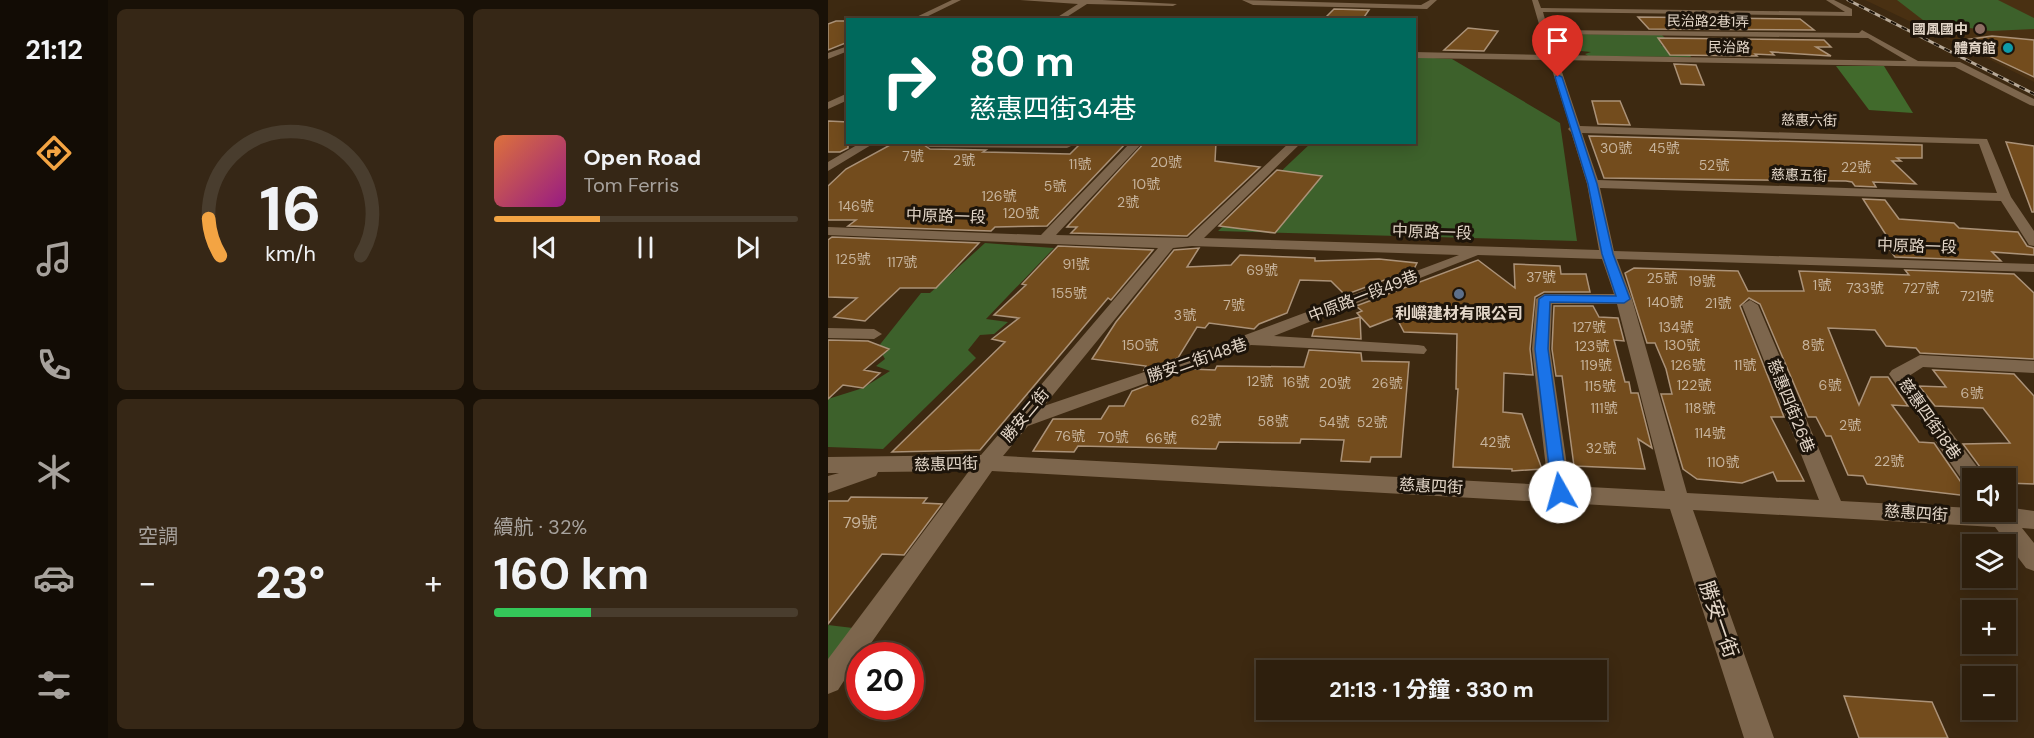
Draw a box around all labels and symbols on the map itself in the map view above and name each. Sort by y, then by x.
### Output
street label: 民治路2巷1弄 [1667,11,1749,31]
pin [1532,15,1583,77]
place label: 國風國中 [1912,20,1968,38]
marker: 國風國中 [1973,22,1987,36]
street label: 民治路 [1708,38,1750,56]
place label: 體育館 [1954,39,1996,57]
marker: 體育館 [2001,41,2015,55]
street label: 慈惠六街 [1781,111,1837,129]
house number: 30號 [1600,139,1632,157]
house number: 45號 [1648,139,1680,157]
house number: 7號 [902,147,924,165]
house number: 2號 [953,151,975,169]
house number: 20號 [1150,153,1182,171]
house number: 11號 [1069,155,1091,173]
house number: 52號 [1699,156,1729,174]
house number: 22號 [1841,158,1871,176]
street label: 慈惠五街 [1771,165,1827,185]
house number: 10號 [1132,175,1160,193]
house number: 5號 [1044,177,1066,195]
house number: 126號 [981,187,1017,205]
house number: 2號 [1117,193,1139,211]
house number: 146號 [838,197,874,215]
street label: 中原路一段 [906,204,986,228]
house number: 120號 [1003,204,1039,222]
street label: 中原路一段 [1392,220,1472,244]
street label: 中原路一段 [1877,234,1957,258]
house number: 125號 [836,250,870,268]
house number: 117號 [887,253,917,271]
house number: 91號 [1063,255,1089,273]
house number: 69號 [1246,261,1278,279]
street label: 中原路一段49巷 [1305,265,1421,327]
house number: 37號 [1526,268,1556,286]
house number: 25號 [1647,269,1677,287]
house number: 19號 [1688,272,1716,290]
house number: 1號 [1813,276,1831,294]
house number: 733號 [1846,279,1884,297]
house number: 727號 [1903,279,1939,297]
house number: 155號 [1051,284,1087,302]
marker: 利嶸建材有限公司 [1452,287,1466,301]
house number: 721號 [1960,287,1994,305]
house number: 140號 [1647,293,1683,311]
house number: 21號 [1705,294,1731,312]
house number: 7號 [1223,296,1245,314]
place label: 利嶸建材有限公司 [1395,303,1523,324]
house number: 3號 [1174,306,1196,324]
house number: 127號 [1572,318,1606,336]
house number: 134號 [1658,318,1694,336]
street label: 勝安二街148巷 [1144,333,1250,387]
house number: 150號 [1122,336,1158,354]
house number: 130號 [1664,336,1700,354]
house number: 8號 [1802,336,1824,354]
house number: 123號 [1575,337,1609,355]
house number: 119號 [1580,356,1612,374]
house number: 126號 [1670,356,1706,374]
house number: 11號 [1734,356,1756,374]
street label: 慈惠四街26巷 [1763,356,1819,456]
house number: 12號 [1247,372,1273,390]
house number: 16號 [1282,373,1310,391]
house number: 20號 [1319,374,1351,392]
house number: 26號 [1372,374,1402,392]
street label: 慈惠四街18巷 [1894,374,1966,464]
house number: 122號 [1677,376,1711,394]
house number: 6號 [1819,376,1841,394]
house number: 115號 [1584,377,1616,395]
street label: 勝安二街 [996,384,1054,446]
house number: 6號 [1961,384,1983,402]
house number: 111號 [1590,399,1618,417]
house number: 118號 [1684,399,1716,417]
house number: 62號 [1191,411,1221,429]
house number: 58號 [1257,412,1289,430]
house number: 54號 [1318,413,1350,431]
house number: 52號 [1357,413,1387,431]
house number: 2號 [1839,416,1861,434]
house number: 114號 [1694,424,1726,442]
house number: 76號 [1055,427,1085,445]
house number: 70號 [1098,428,1128,446]
house number: 66號 [1145,429,1177,447]
house number: 42號 [1480,433,1510,451]
house number: 32號 [1586,439,1616,457]
street label: 慈惠四街 [914,452,978,476]
house number: 22號 [1874,452,1904,470]
house number: 110號 [1707,453,1739,471]
position arrow [1528,460,1592,524]
street label: 慈惠四街 [1398,474,1464,498]
street label: 慈惠四街 [1883,500,1949,526]
house number: 79號 [843,512,877,533]
street label: 勝安一街 [1694,577,1744,661]
speed limit sign: 20 [846,642,924,720]

